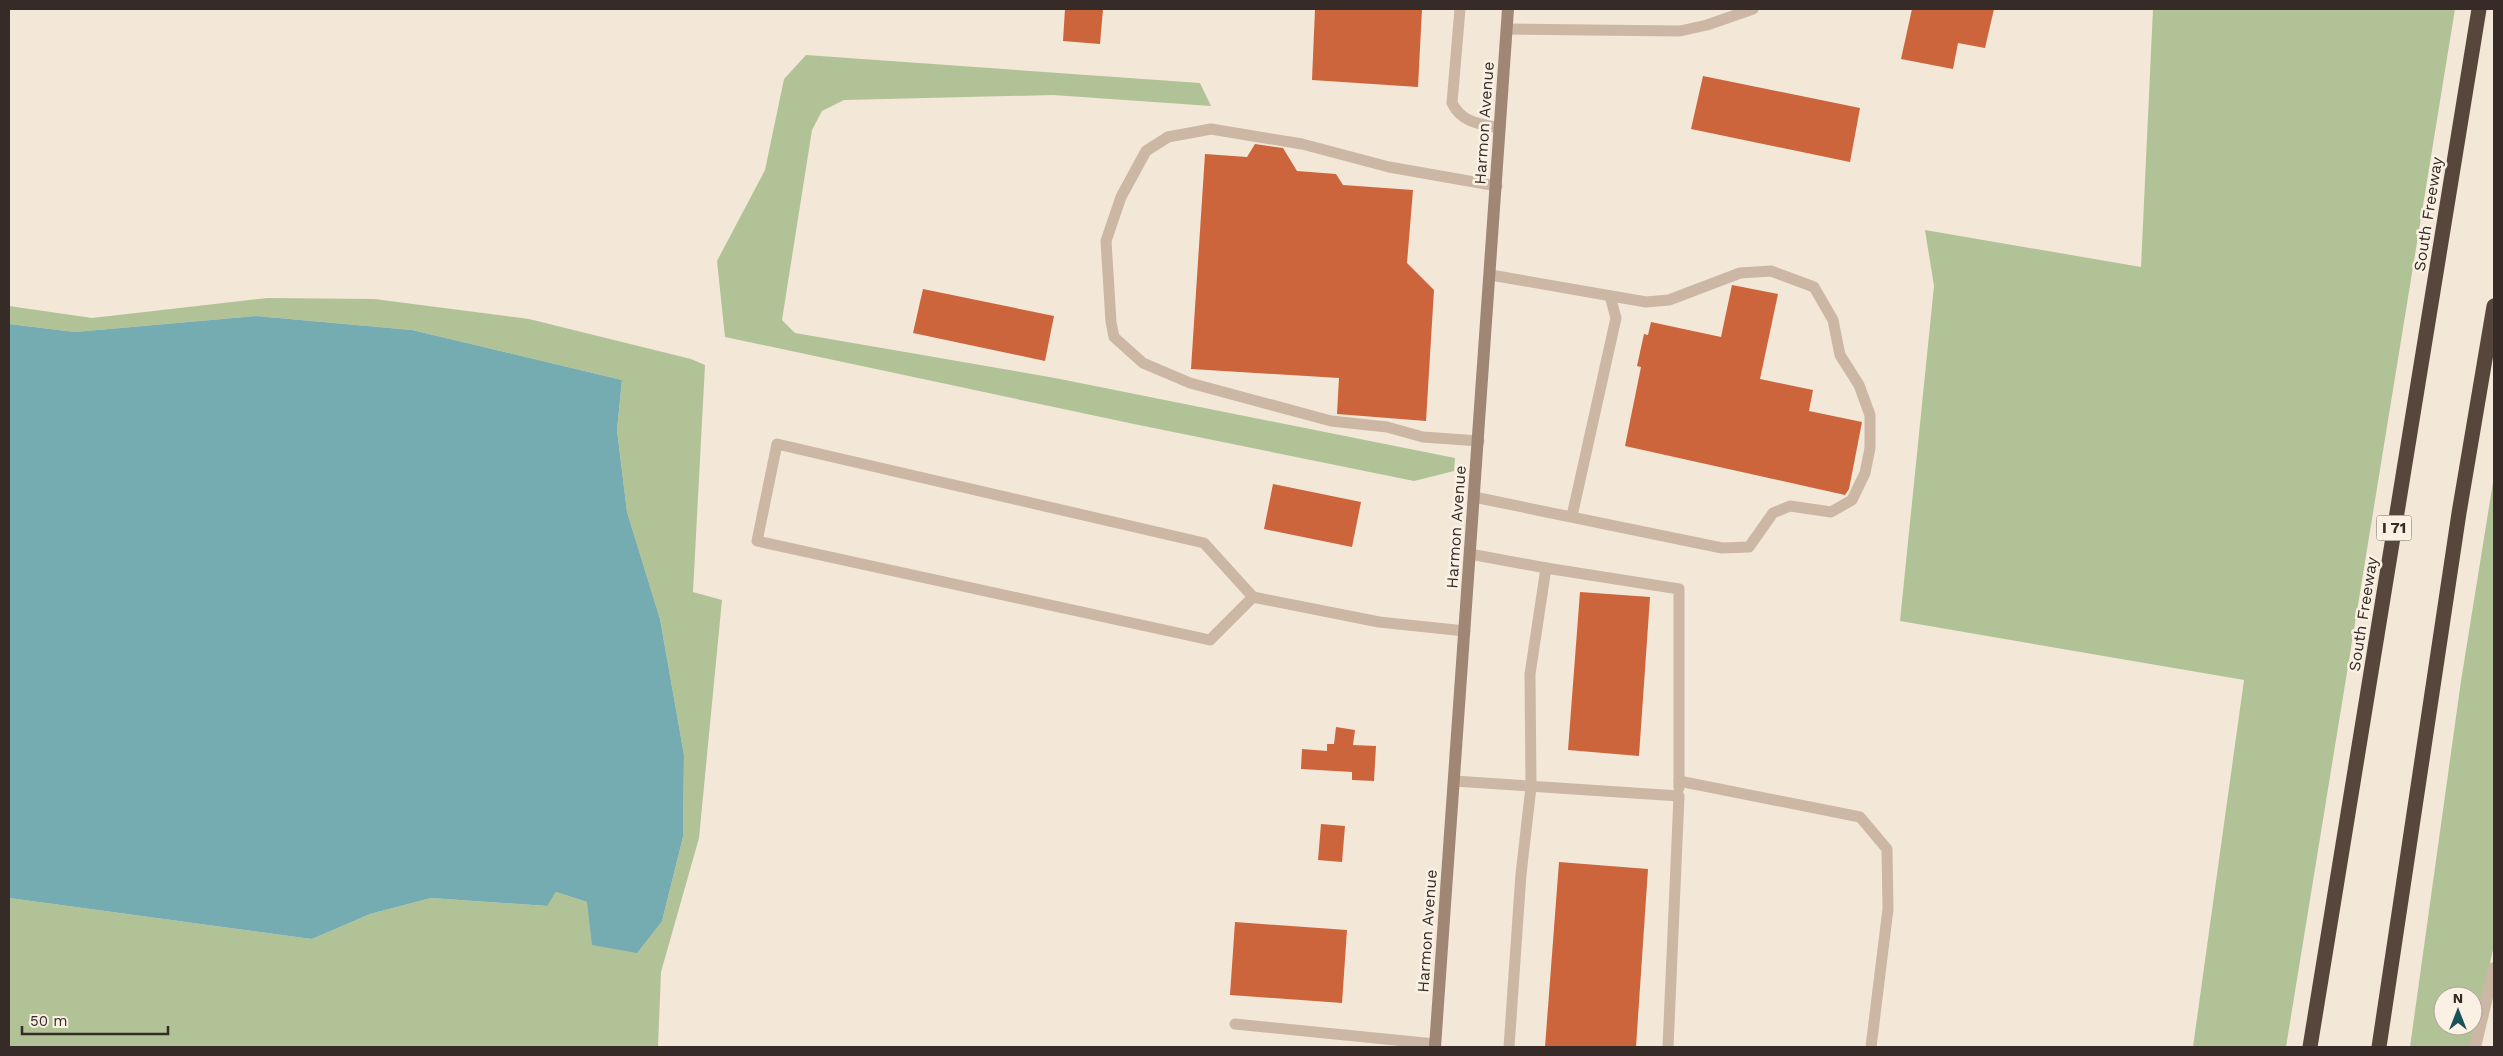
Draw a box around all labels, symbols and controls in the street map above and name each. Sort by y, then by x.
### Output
street label: Harmon Avenue [1470,61,1498,185]
street label: South Freeway [2410,155,2447,273]
street label: Harmon Avenue [1442,465,1470,589]
road number: I 71 [2376,516,2412,540]
street label: South Freeway [2345,555,2382,673]
street label: Harmon Avenue [1413,869,1441,993]
north arrow [2433,986,2483,1036]
text: N [2453,990,2463,1006]
scale bar [22,1004,169,1036]
text: 50 m [30,1012,67,1030]

